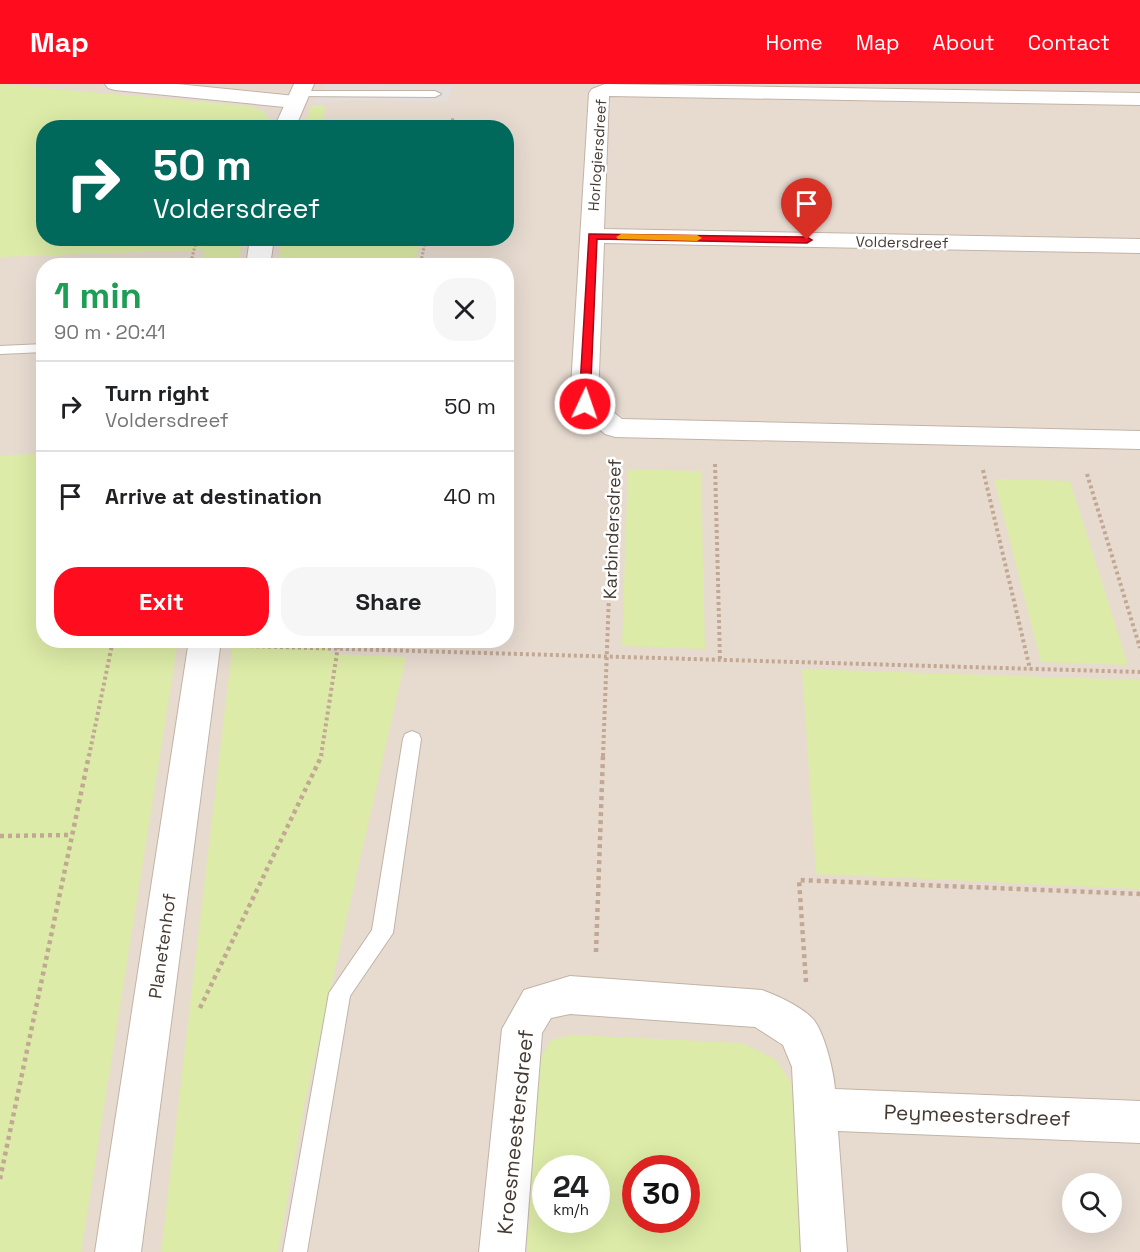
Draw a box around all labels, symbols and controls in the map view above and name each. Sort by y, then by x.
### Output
text: Map [30,24,89,60]
text: Home [765,29,823,56]
text: Map [856,29,900,56]
text: About [933,29,995,56]
text: Contact [1028,29,1110,56]
street label: Horlogiersdreef [584,98,610,212]
text: 50 m [153,139,252,192]
icon: right [54,144,132,222]
pin [781,178,832,240]
icon: arrive [790,187,823,220]
text: Voldersdreef [153,191,320,226]
street label: Voldersdreef [855,232,949,252]
text: 1 min [54,273,142,319]
button: close [433,278,496,341]
text: 90 m · 20:41 [54,319,166,345]
position arrow [553,372,617,436]
text: Turn right [105,379,210,407]
icon: right [54,390,87,423]
text: 50 m [444,392,496,420]
text: Voldersdreef [105,407,229,433]
street label: Karbindersdreef [598,458,626,600]
icon: arrive [54,480,87,513]
text: Arrive at destination [105,482,322,510]
text: 40 m [444,482,496,510]
button: Exit [54,567,269,636]
button: Share [281,567,496,636]
street label: Planetenhof [143,892,181,1000]
street label: Kroesmeestersdreef [491,1028,539,1236]
street label: Peymeestersdreef [883,1098,1071,1132]
speed limit sign: 30 [622,1155,700,1233]
text: 24 [553,1167,589,1206]
map controls [1062,1173,1122,1233]
button: search [1062,1173,1122,1233]
text: km/h [553,1200,589,1219]

